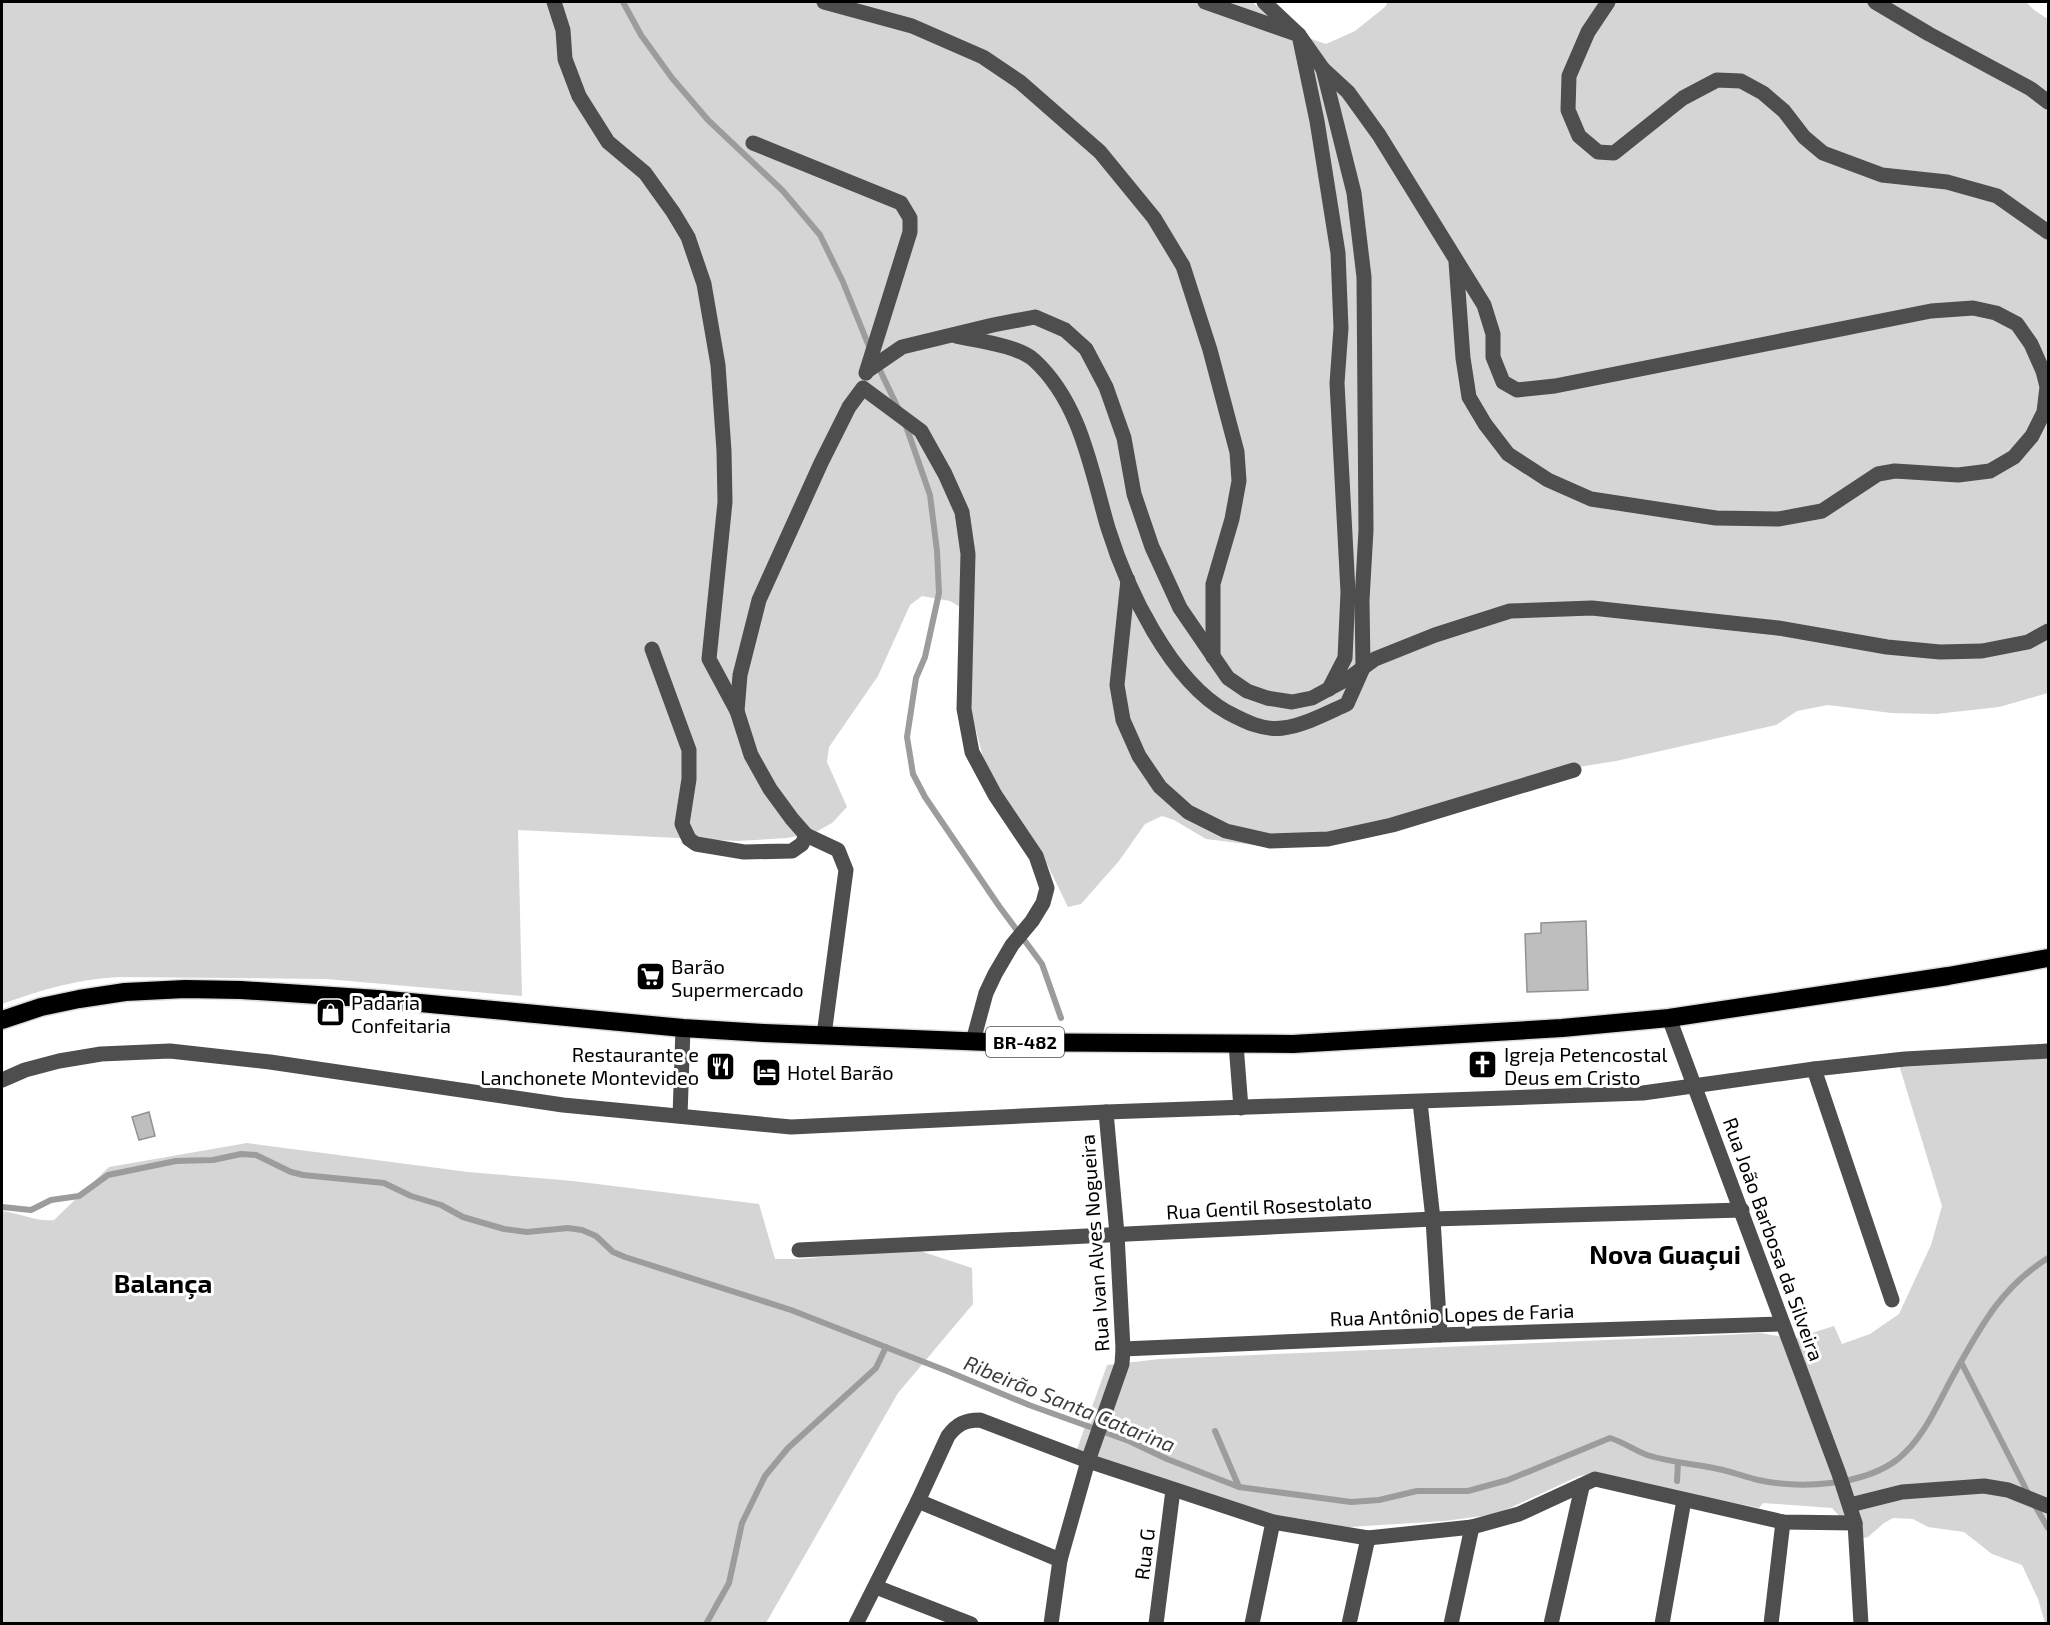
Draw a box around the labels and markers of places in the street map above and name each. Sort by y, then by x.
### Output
place label: Barão Supermercado [671,954,804,1001]
supermarket icon: Barão Supermercado [634,961,666,993]
place label: Padaria Confeitaria [351,990,451,1037]
shop icon: Padaria Confeitaria [314,997,346,1029]
place label: Restaurante e Lanchonete Montevideo [480,1042,699,1089]
place label: Igreja Petencostal Deus em Cristo [1504,1042,1667,1089]
church icon: Igreja Petencostal Deus em Cristo [1467,1049,1499,1081]
restaurant icon: Restaurante e Lanchonete Montevideo [704,1050,736,1082]
hotel icon: Hotel Barão [750,1056,782,1088]
place label: Hotel Barão [787,1060,894,1084]

